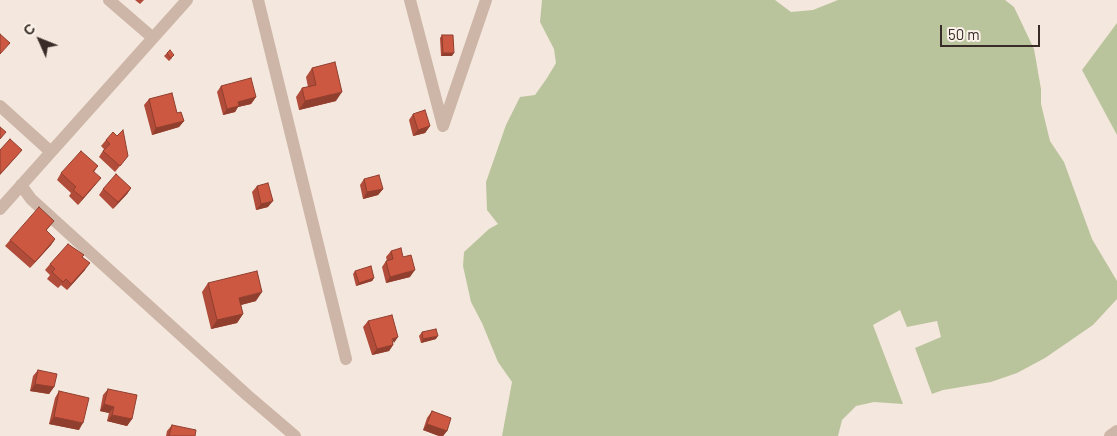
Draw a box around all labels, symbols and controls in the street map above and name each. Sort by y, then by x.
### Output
north arrow [15,15,65,65]
scale bar [942,15,1042,47]
text: С [19,20,38,39]
text: 50 m [948,25,980,43]

